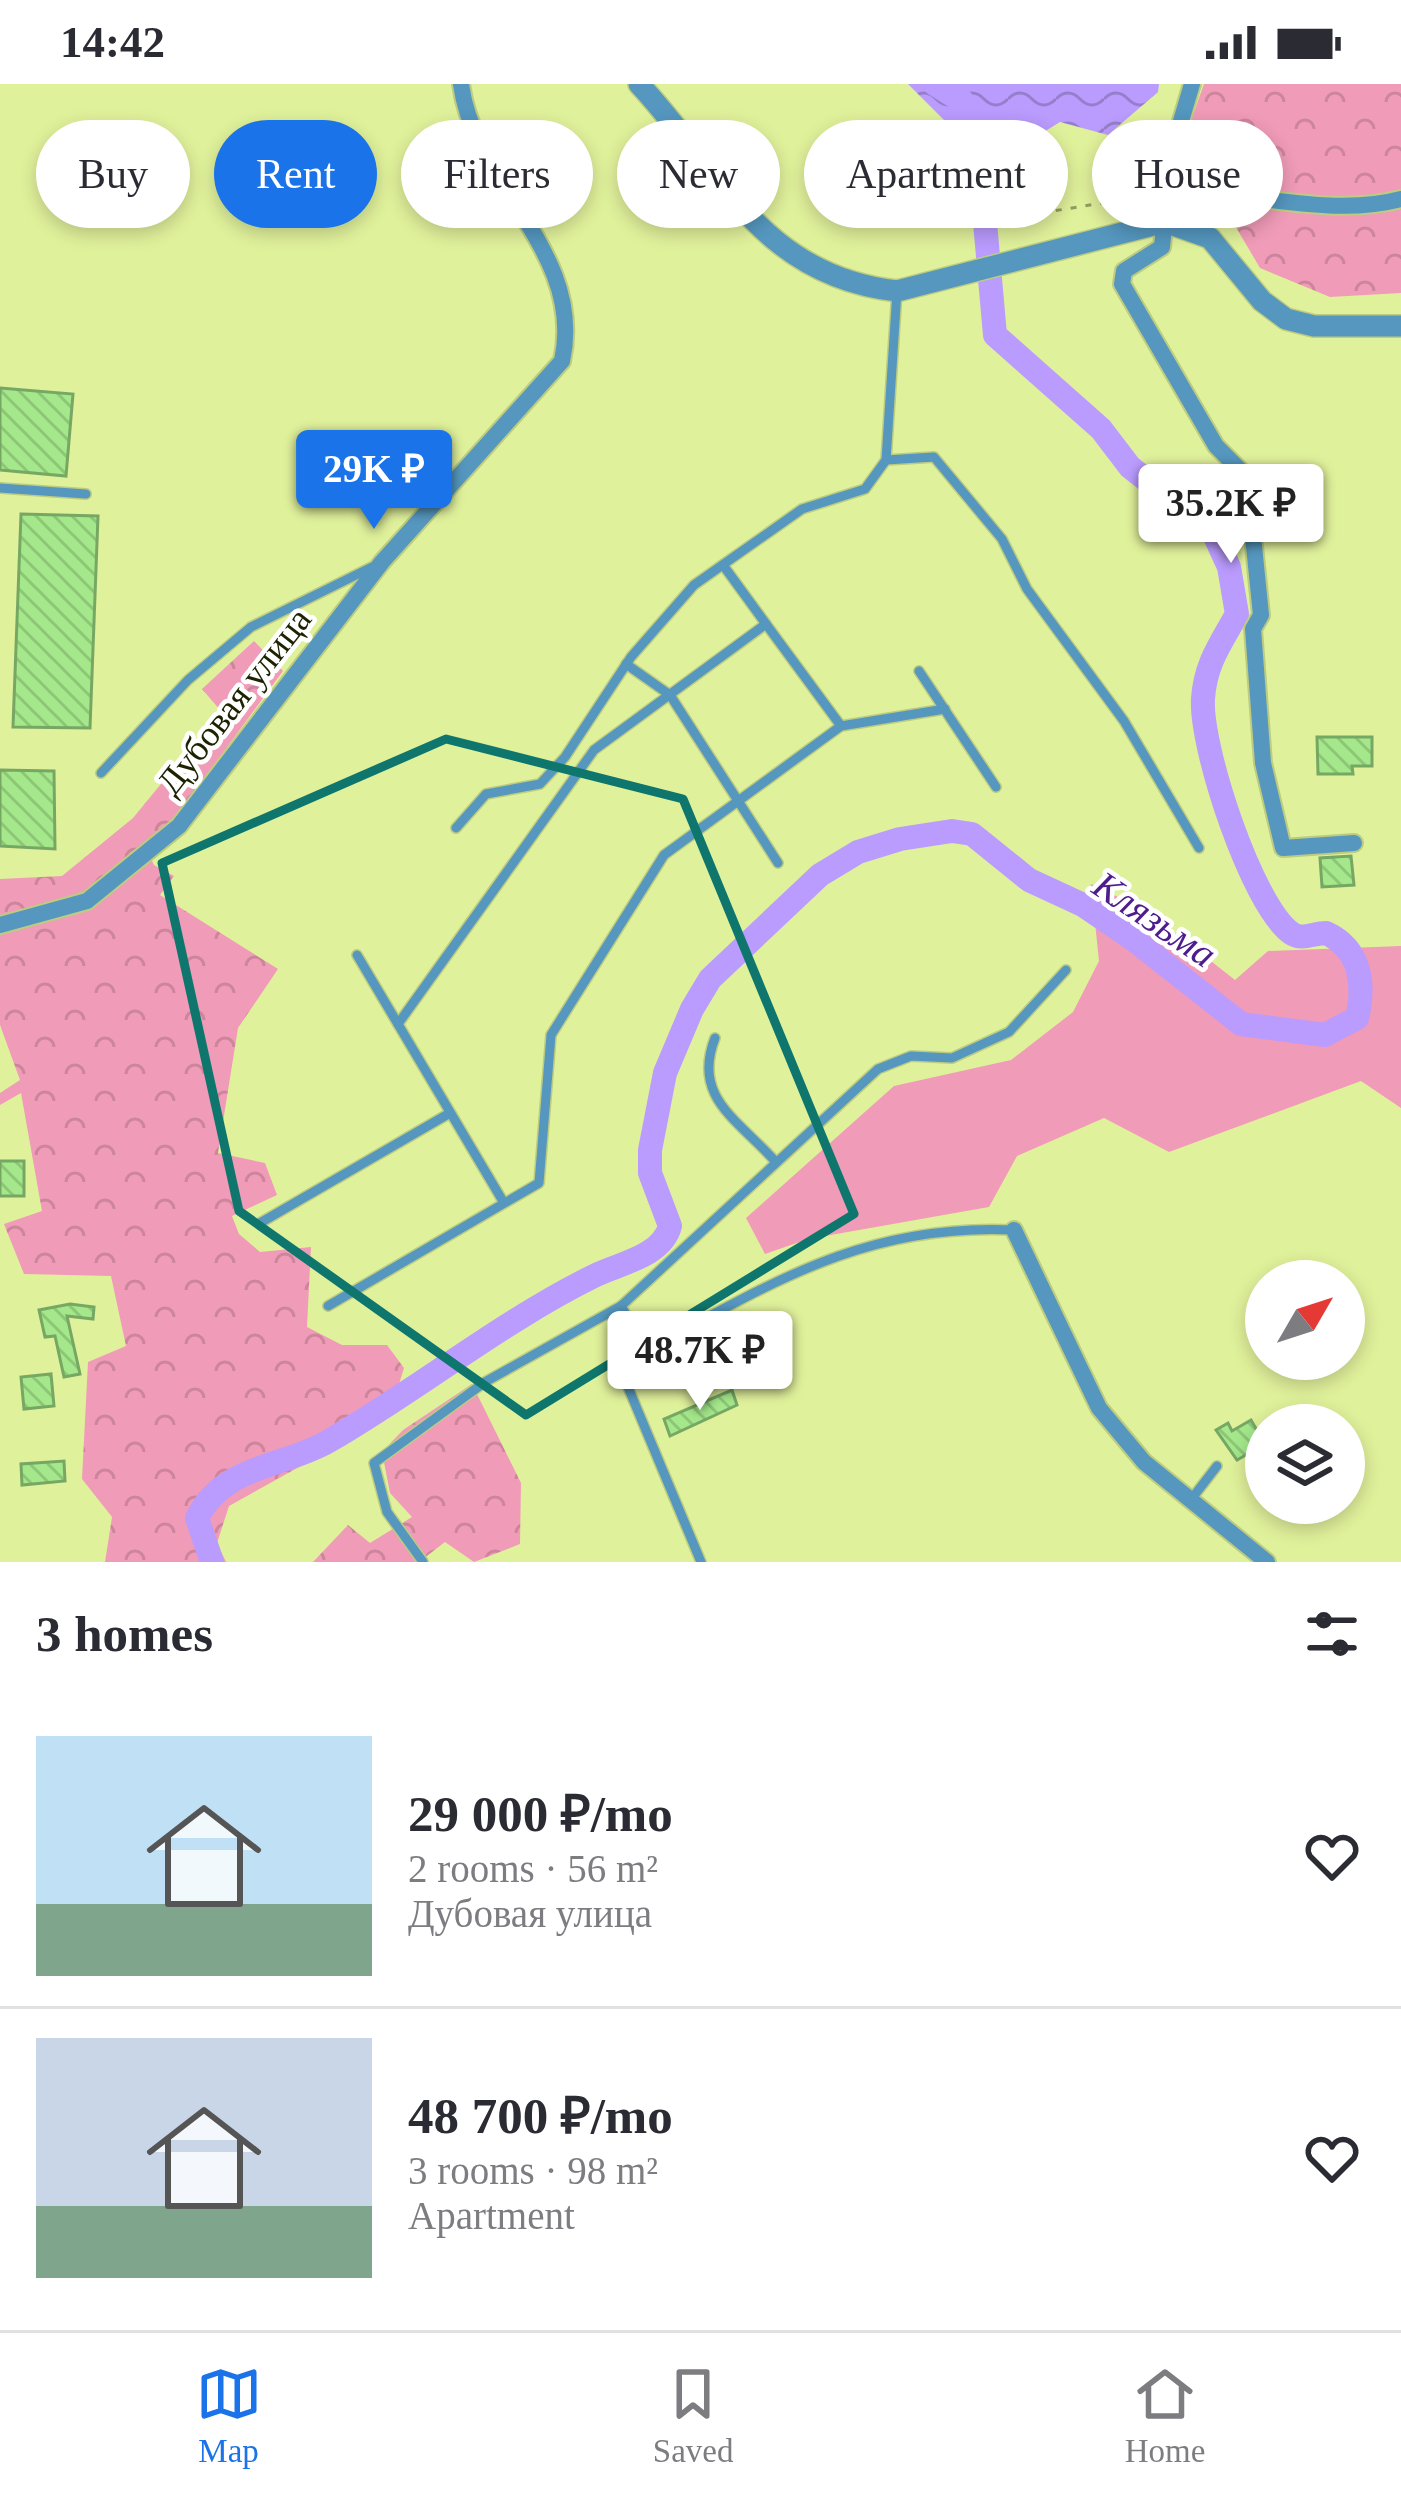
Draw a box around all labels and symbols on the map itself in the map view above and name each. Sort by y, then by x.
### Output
pin: 29K ₽ [290,430,458,532]
pin: 35.2K ₽ [1120,464,1342,566]
street label: Дубовая улица [149,600,319,802]
water label: Клязьма [1085,862,1224,976]
north arrow [1245,1260,1365,1380]
pin: 48.7K ₽ [589,1311,811,1413]

